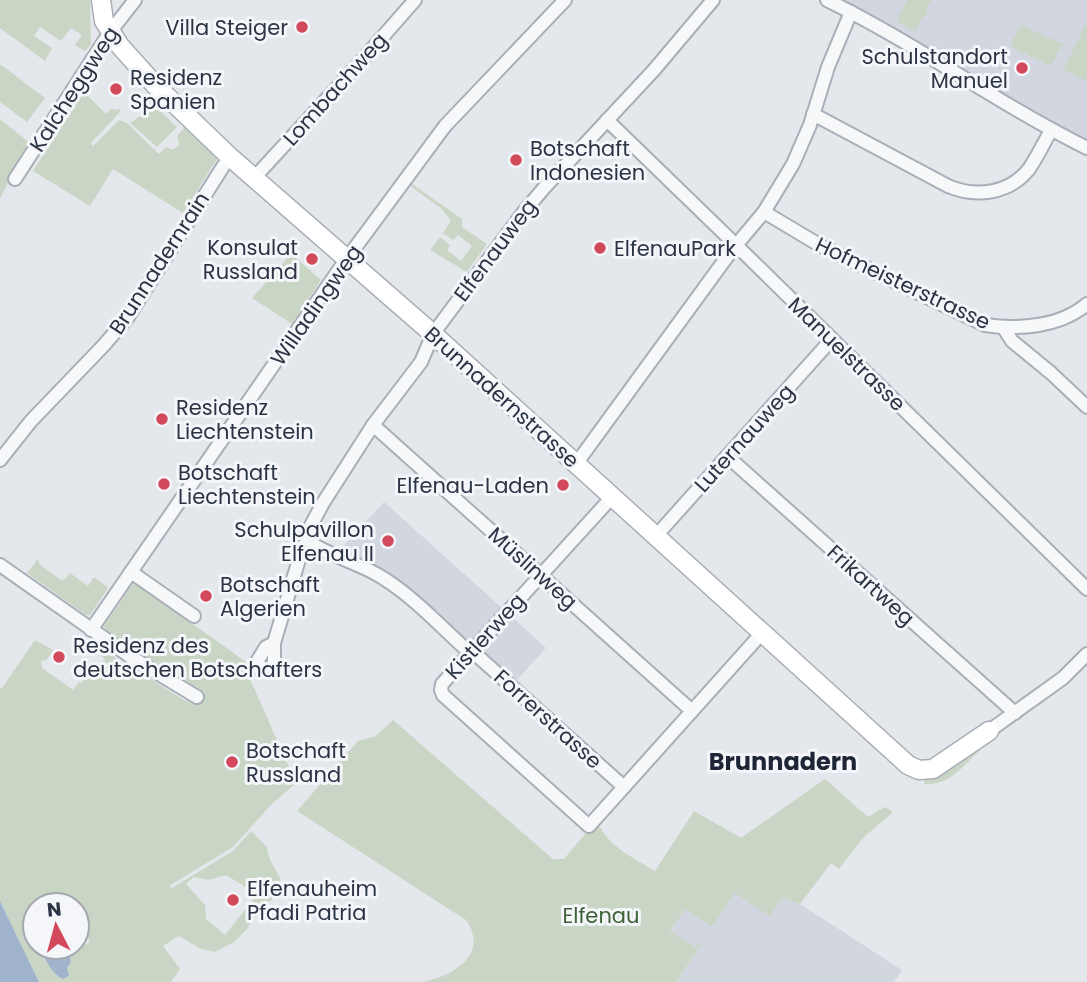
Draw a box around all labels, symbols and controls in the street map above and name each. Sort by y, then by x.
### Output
place label: Villa Steiger [165,13,288,42]
marker: Villa Steiger [294,19,310,35]
street label: Kalcheggweg [23,21,125,157]
street label: Lombachweg [276,26,394,152]
place label: Schulstandort Manuel [862,42,1008,95]
marker: Schulstandort Manuel [1014,60,1030,76]
place label: Residenz Spanien [130,63,222,116]
marker: Residenz Spanien [108,81,124,97]
place label: Botschaft Indonesien [530,134,645,187]
marker: Botschaft Indonesien [508,152,524,168]
street label: Brunnadernrain [102,186,216,340]
street label: Elfenauweg [447,193,543,307]
street label: Hofmeisterstrasse [811,230,995,336]
place label: Konsulat Russland [203,233,298,286]
place label: ElfenauPark [614,234,736,263]
street label: Willadingweg [264,239,368,371]
marker: ElfenauPark [592,240,608,256]
marker: Konsulat Russland [304,251,320,267]
street label: Manuelstrasse [782,290,912,418]
street label: Brunnadernstrasse [418,320,586,474]
street label: Luternauweg [688,378,800,498]
place label: Residenz Liechtenstein [176,393,314,446]
marker: Residenz Liechtenstein [154,411,170,427]
place label: Botschaft Liechtenstein [178,458,316,511]
place label: Elfenau-Laden [397,471,549,500]
marker: Botschaft Liechtenstein [156,476,172,492]
marker: Elfenau-Laden [555,477,571,493]
place label: Schulpavillon Elfenau II [234,515,374,568]
street label: Müslinweg [482,520,584,616]
marker: Schulpavillon Elfenau II [380,533,396,549]
street label: Frikartweg [821,538,921,632]
place label: Botschaft Algerien [220,570,320,623]
street label: Kistlerweg [438,587,532,685]
marker: Botschaft Algerien [198,588,214,604]
place label: Residenz des deutschen Botschafters [73,631,322,684]
marker: Residenz des deutschen Botschafters [51,649,67,665]
street label: Forrerstrasse [488,663,608,775]
place label: Botschaft Russland [246,736,346,789]
district label: Brunnadern [709,745,857,778]
marker: Botschaft Russland [224,754,240,770]
place label: Elfenauheim Pfadi Patria [247,874,377,927]
north arrow [21,891,91,961]
marker: Elfenauheim Pfadi Patria [225,892,241,908]
text: N [46,895,63,924]
park label: Elfenau [563,901,639,930]

